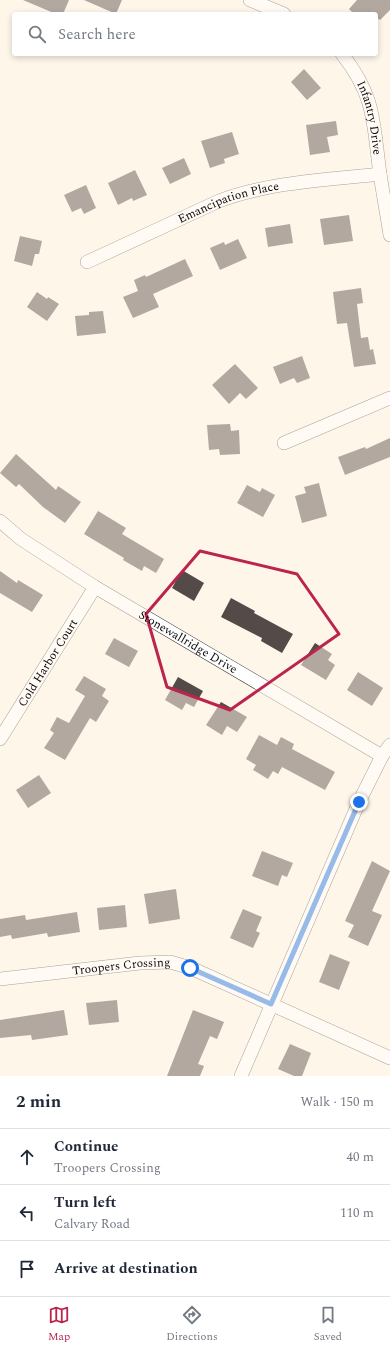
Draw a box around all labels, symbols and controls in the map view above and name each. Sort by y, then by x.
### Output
search box [12,12,378,56]
icon: search [26,23,48,45]
text: Search here [58,23,136,46]
street label: Infantry Drive [352,77,387,156]
street label: Emancipation Place [175,176,281,228]
street label: Stonewallridge Drive [135,605,241,679]
street label: Cold Harbor Court [13,615,82,710]
route end [350,793,368,811]
street label: Troopers Crossing [71,952,171,980]
route start [181,959,199,977]
text: 2 min [16,1089,61,1115]
text: Walk · 150 m [300,1092,374,1112]
text: Continue [54,1135,119,1158]
icon: ahead [16,1146,38,1168]
text: 40 m [347,1147,374,1167]
text: Troopers Crossing [54,1158,161,1178]
text: Turn left [54,1191,116,1214]
icon: left [16,1202,38,1224]
text: 110 m [340,1203,374,1223]
text: Calvary Road [54,1214,130,1234]
text: Arrive at destination [54,1257,198,1280]
icon: arrive [16,1258,38,1280]
tab: Map [48,1304,70,1345]
tab: Directions [166,1304,218,1345]
tab: Saved [314,1304,342,1345]

